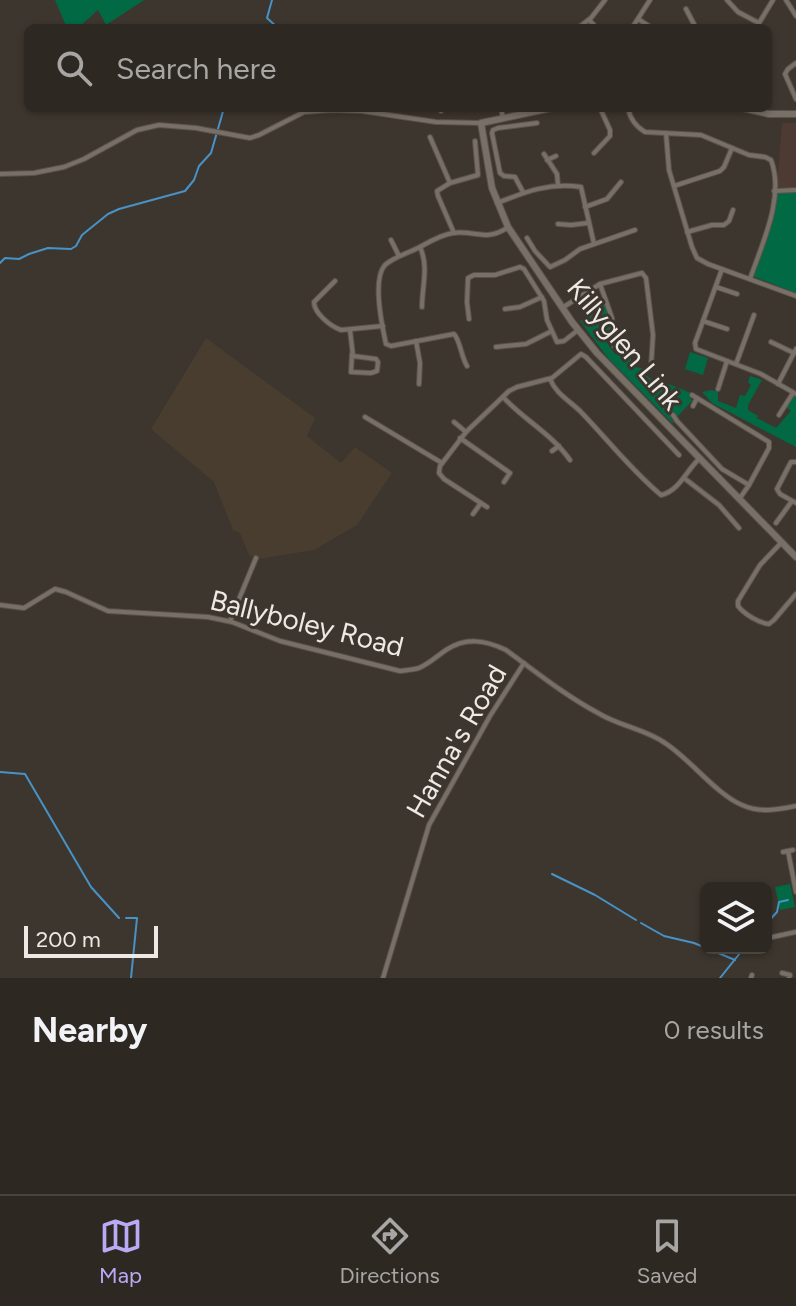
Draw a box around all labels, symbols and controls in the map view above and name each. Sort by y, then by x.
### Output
search box [24,24,772,112]
icon: search [52,46,96,90]
text: Search here [116,50,276,87]
street label: Killyglen Link [560,271,690,417]
street label: Ballyboley Road [207,583,407,663]
street label: Hanna's Road [399,659,513,823]
map controls [700,882,772,954]
button: layers [700,882,772,954]
scale bar [24,922,158,958]
text: 200 m [36,926,101,953]
text: Nearby [32,1010,147,1051]
text: 0 results [664,1014,764,1046]
tab: Map [99,1214,143,1289]
tab: Directions [340,1214,440,1289]
tab: Saved [637,1214,697,1289]

